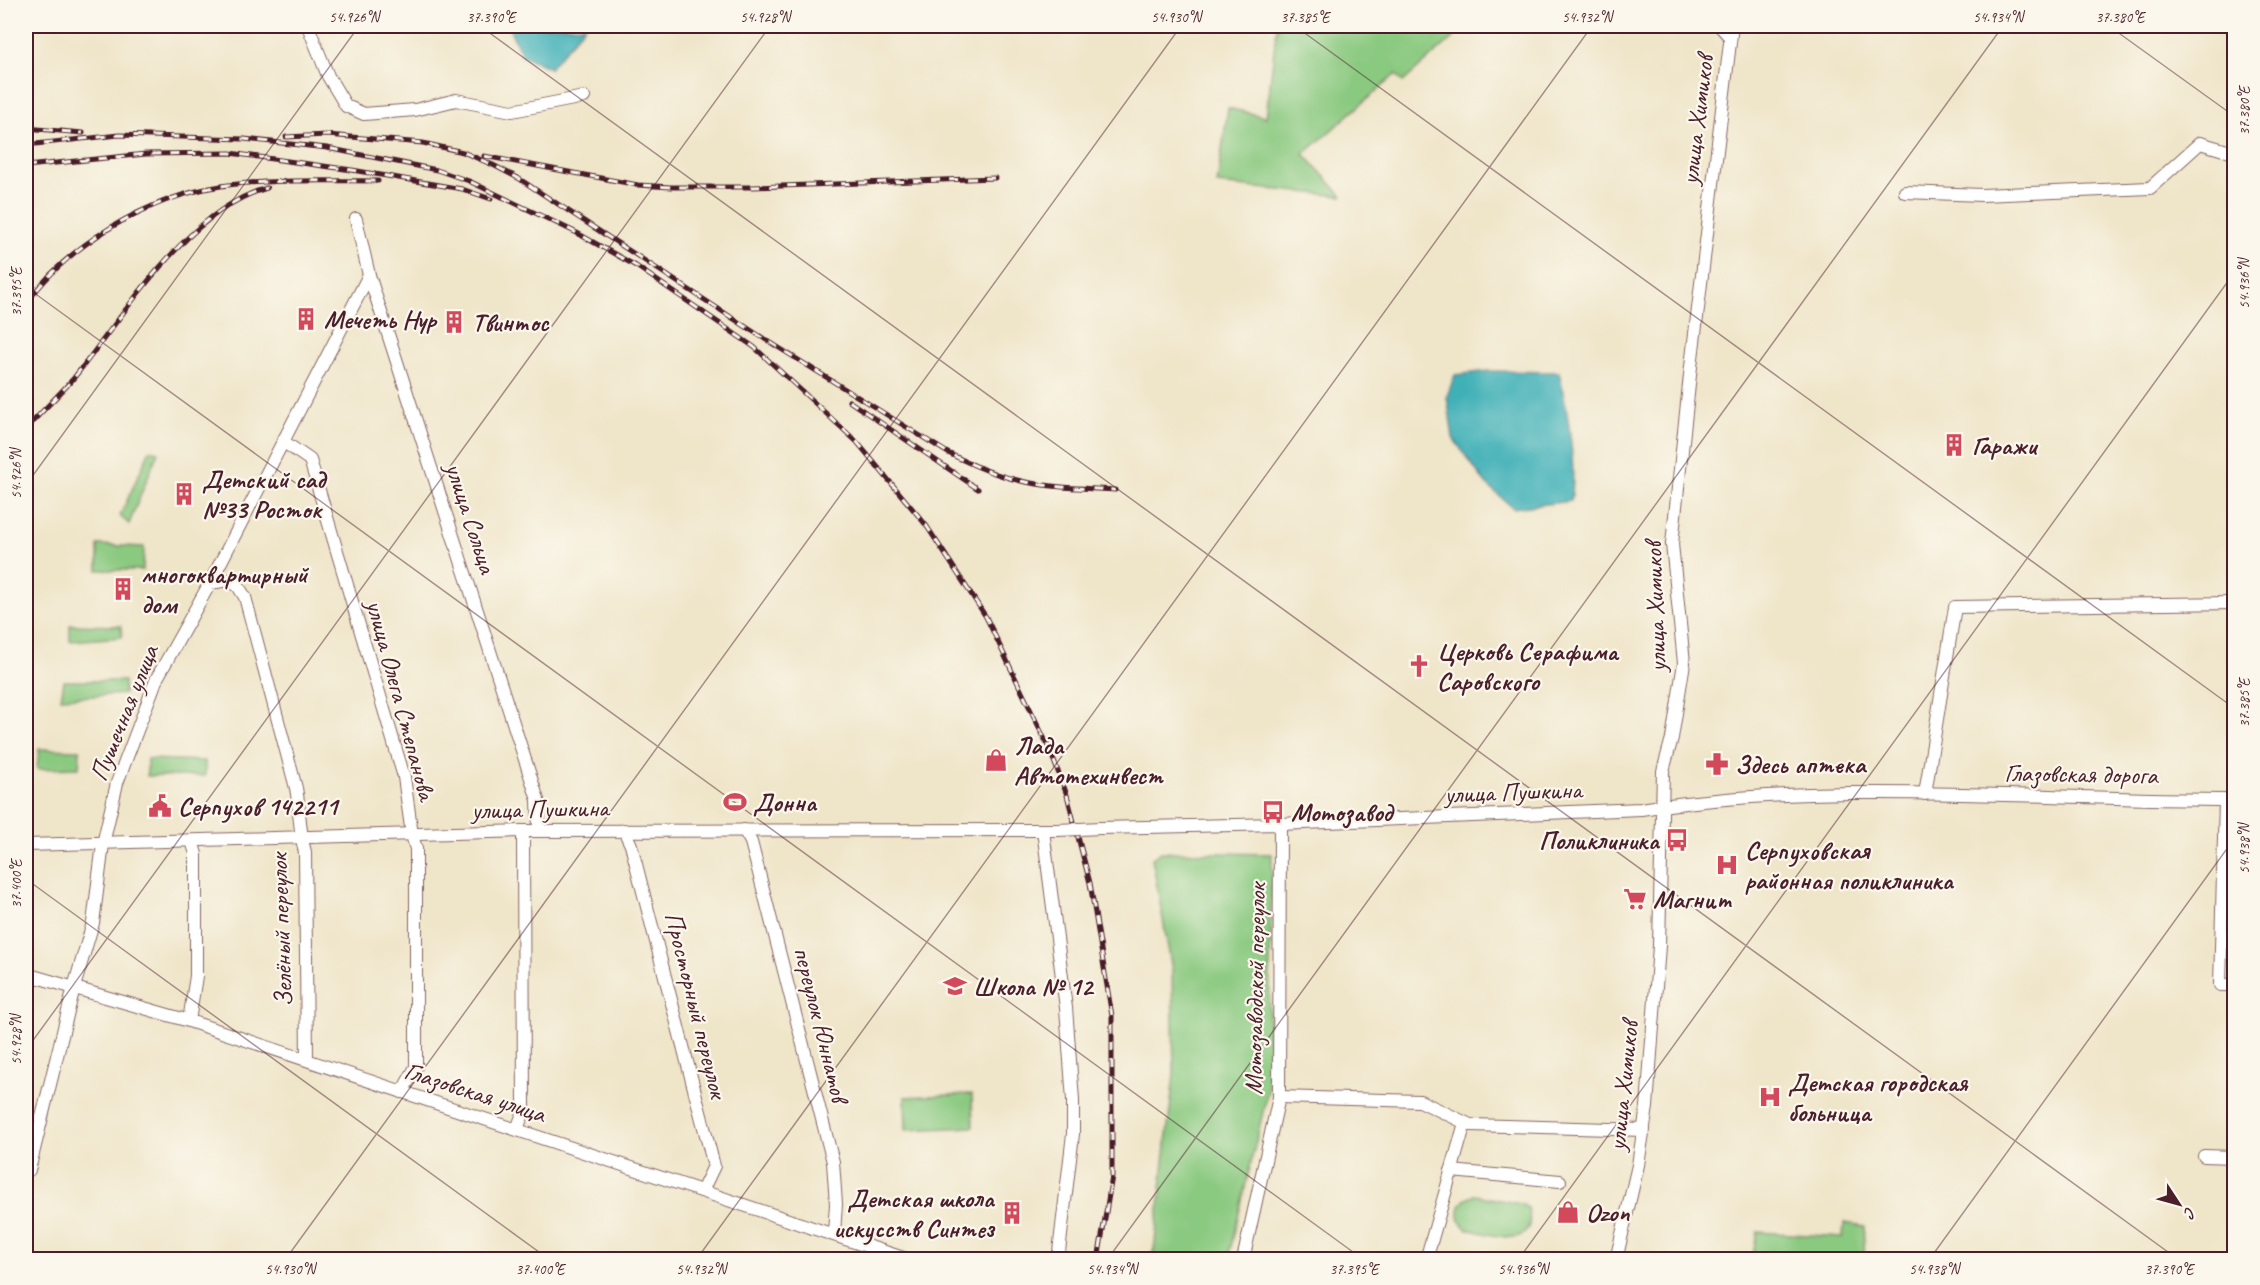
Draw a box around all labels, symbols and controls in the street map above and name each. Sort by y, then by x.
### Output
text: 54.926°N [329,8,382,27]
text: 37.390°E [467,8,518,27]
text: 54.928°N [740,8,793,27]
text: 54.930°N [1151,8,1204,27]
text: 37.385°E [1281,8,1332,27]
text: 54.932°N [1562,8,1615,27]
text: 54.934°N [1973,8,2026,27]
text: 37.380°E [2096,8,2147,27]
street label: улица Химиков [1672,49,1722,189]
text: 37.380°E [2235,84,2254,135]
text: 54.936°N [2235,256,2254,309]
text: 37.395°E [7,265,26,316]
place label: Мечеть Нур [324,303,438,336]
building icon: Мечеть Нур [293,306,319,332]
place label: Твинтос [472,306,550,339]
building icon: Твинтос [441,309,467,335]
place label: Гаражи [1972,429,2039,462]
building icon: Гаражи [1941,432,1967,458]
text: 54.926°N [7,446,26,499]
street label: улица Сольца [437,457,505,579]
place label: Детский сад №33 Росток [202,463,328,526]
building icon: Детский сад №33 Росток [171,481,197,507]
street label: улица Химиков [1636,537,1674,675]
place label: многоквартирный дом [141,558,309,621]
building icon: многоквартирный дом [110,576,136,602]
street label: улица Олега Степанова [358,594,444,806]
place label: Церковь Серафима Саровского [1437,635,1620,698]
street label: Пушечная улица [82,639,167,786]
church icon: Церковь Серафима Саровского [1406,653,1432,679]
text: 37.385°E [2235,676,2254,727]
place label: Лада Автотехинвест [1014,729,1165,792]
shop icon: Лада Автотехинвест [983,747,1009,773]
place label: Здесь аптека [1735,748,1868,781]
pharmacy icon: Здесь аптека [1704,751,1730,777]
street label: Глазовская дорога [2004,756,2159,792]
street label: улица Пушкина [1442,773,1584,811]
place label: Донна [753,786,818,819]
sports icon: Донна [722,789,748,815]
place label: Серпухов 142211 [178,790,341,823]
street label: улица Пушкина [469,791,611,827]
public building icon: Серпухов 142211 [147,793,173,819]
place label: Мотозавод [1291,796,1395,829]
bus stop icon: Мотозавод [1260,799,1286,825]
text: 54.938°N [2235,821,2254,874]
place label: Поликлиника [1539,824,1661,857]
bus stop icon: Поликлиника [1664,827,1690,853]
place label: Серпуховская районная поликлиника [1745,834,1955,897]
street label: Зелёный переулок [262,850,300,1007]
hospital icon: Серпуховская районная поликлиника [1714,852,1740,878]
text: 37.400°E [7,857,26,908]
street label: Мотозаводской переулок [1237,880,1273,1095]
place label: Магнит [1653,883,1733,916]
supermarket icon: Магнит [1622,886,1648,912]
street label: Просторный переулок [657,908,736,1104]
street label: переулок Юннатов [786,943,857,1109]
place label: Школа № 12 [973,970,1095,1003]
school or university icon: Школа № 12 [942,973,968,999]
text: 54.928°N [7,1012,26,1065]
street label: улица Химиков [1600,1015,1647,1154]
street label: Глазовская улица [400,1054,551,1131]
place label: Детская городская больница [1788,1066,1969,1129]
hospital icon: Детская городская больница [1757,1084,1783,1110]
north arrow [2149,1174,2209,1234]
place label: Детская школа искусств Синтез [834,1182,996,1245]
place label: Ozon [1586,1196,1631,1229]
shop icon: Ozon [1555,1199,1581,1225]
building icon: Детская школа искусств Синтез [999,1200,1025,1226]
text: С [2179,1203,2201,1223]
text: 54.930°N [265,1260,318,1279]
text: 37.400°E [516,1260,567,1279]
text: 54.932°N [676,1260,729,1279]
text: 54.934°N [1087,1260,1140,1279]
text: 37.395°E [1330,1260,1381,1279]
text: 54.936°N [1498,1260,1551,1279]
text: 54.938°N [1909,1260,1962,1279]
text: 37.390°E [2145,1260,2196,1279]

